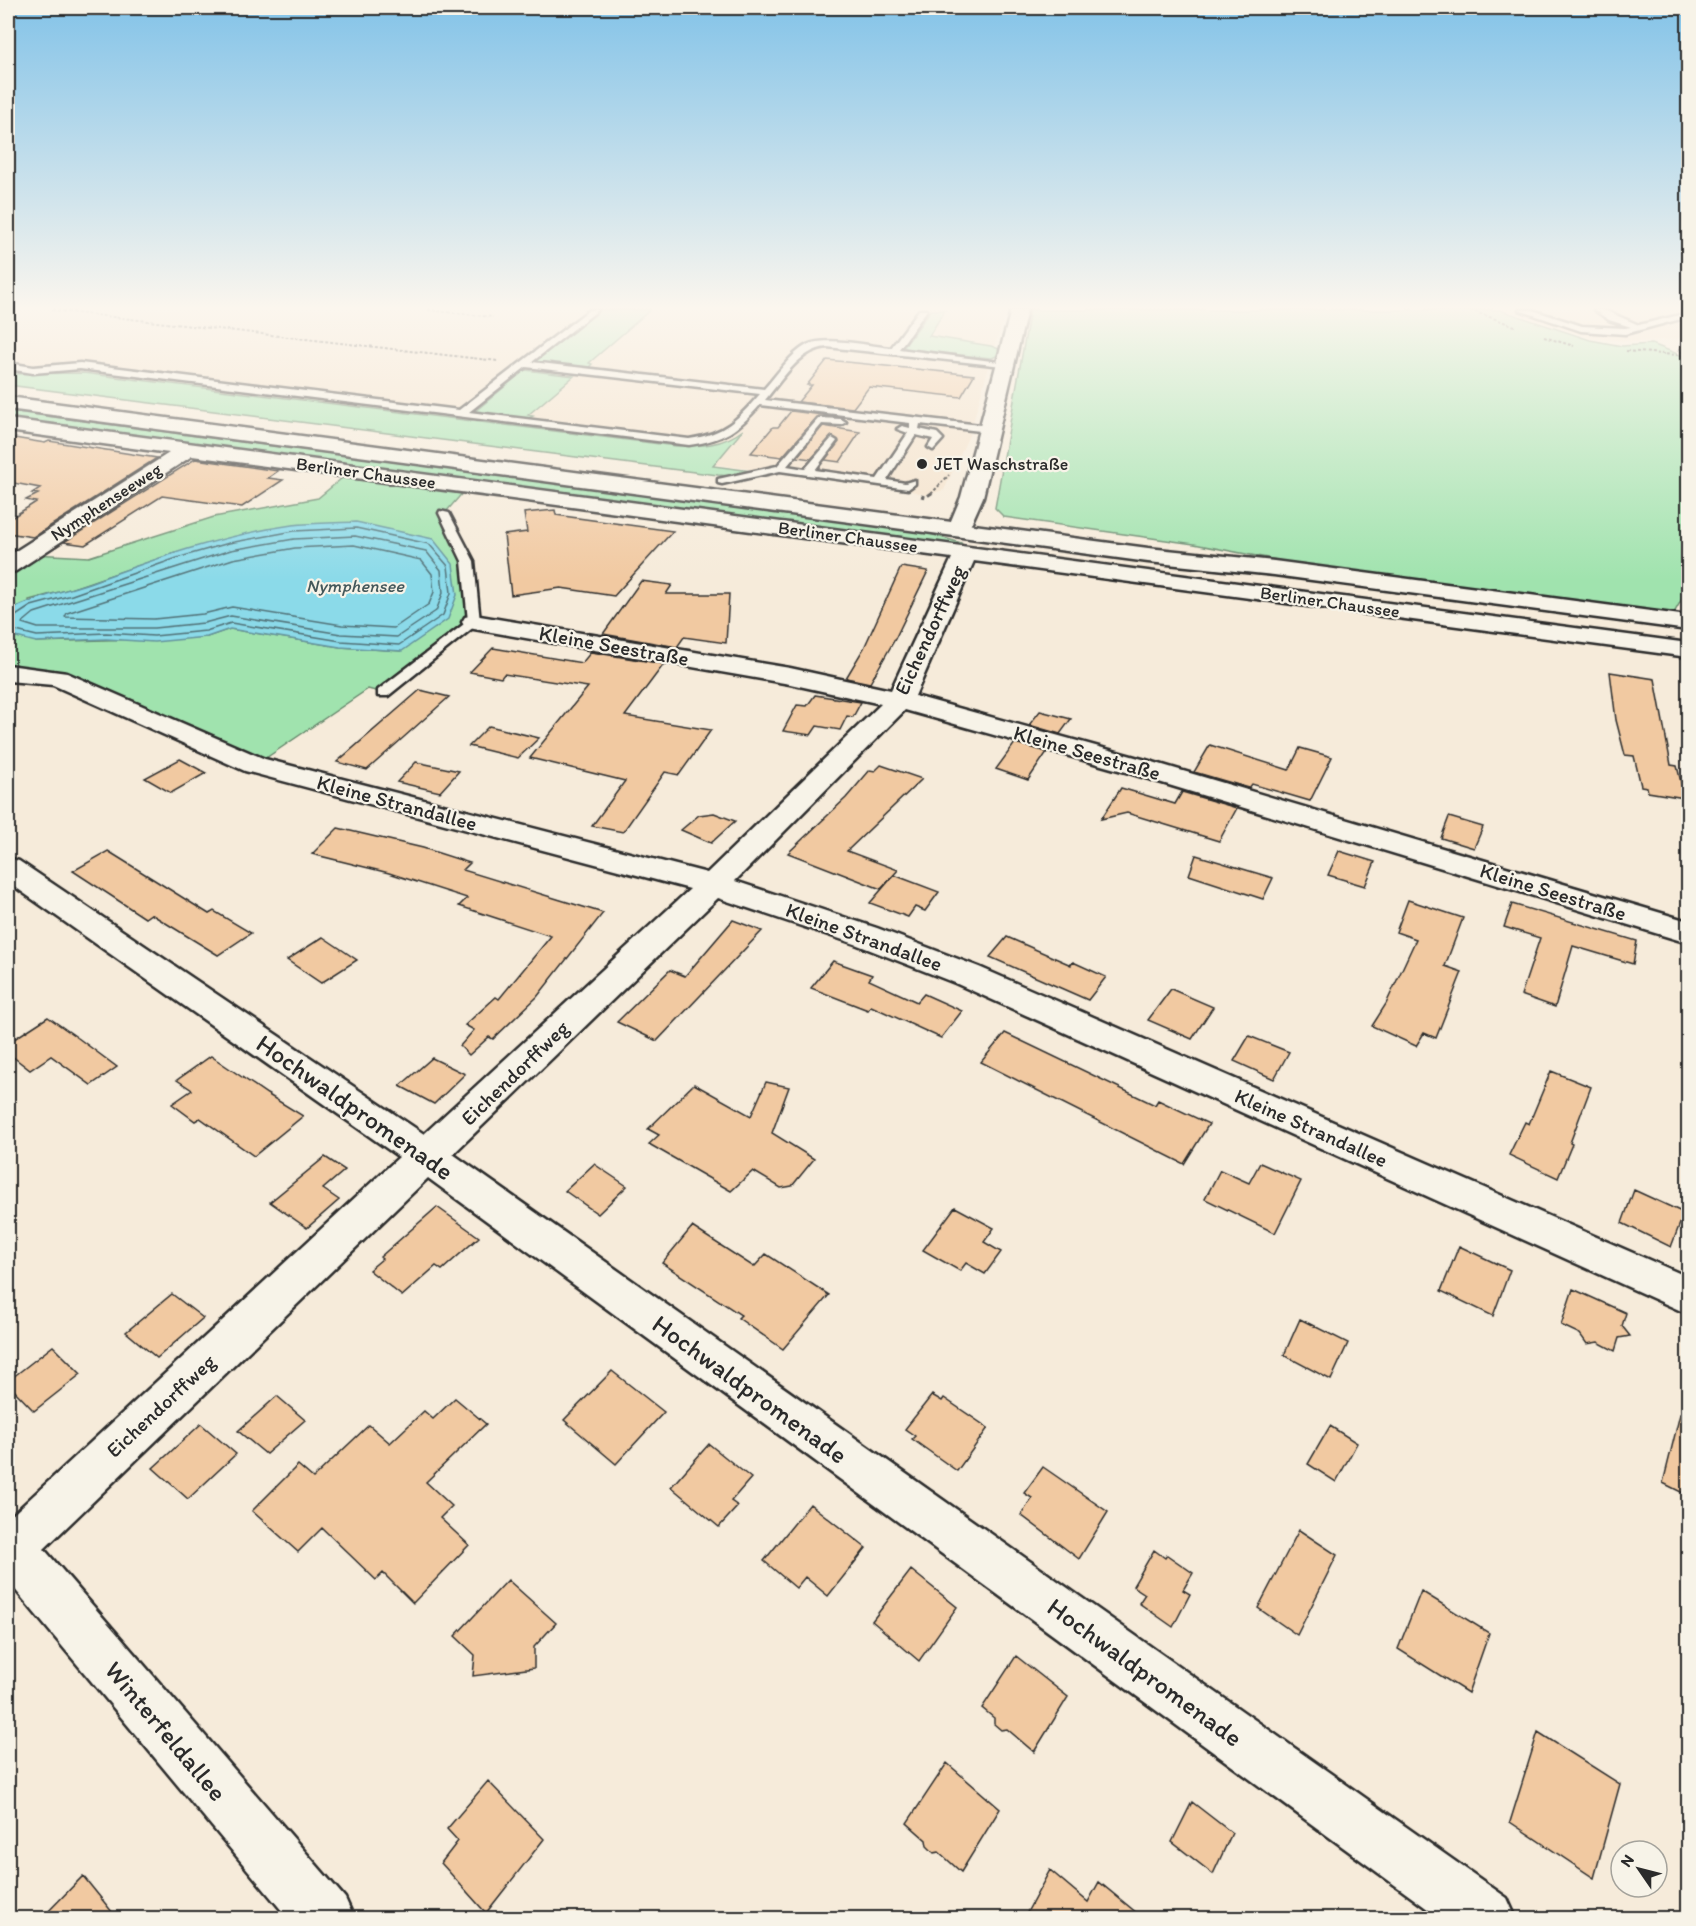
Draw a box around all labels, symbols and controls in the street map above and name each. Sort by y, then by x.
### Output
street label: Berliner Chaussee [295,452,437,494]
place label: JET Waschstraße [934,453,1068,475]
marker: JET Waschstraße [915,457,929,471]
street label: Nymphenseeweg [46,458,166,546]
street label: Berliner Chaussee [777,516,919,558]
street label: Eichendorffweg [889,561,971,699]
water label: Nymphensee [306,575,405,597]
street label: Berliner Chaussee [1259,581,1401,623]
street label: Kleine Seestraße [537,620,691,671]
street label: Kleine Seestraße [1011,720,1163,785]
street label: Kleine Strandallee [314,769,480,836]
street label: Kleine Seestraße [1477,857,1629,926]
street label: Kleine Strandallee [782,897,946,976]
street label: Eichendorffweg [456,1015,574,1130]
street label: Hochwaldpromenade [250,1027,460,1187]
street label: Kleine Strandallee [1231,1083,1392,1172]
street label: Hochwaldpromenade [646,1307,854,1471]
street label: Eichendorffweg [101,1349,221,1463]
street label: Hochwaldpromenade [1041,1590,1249,1754]
street label: Winterfeldallee [98,1654,234,1808]
north arrow [1609,1839,1669,1899]
text: N [1616,1851,1638,1871]

